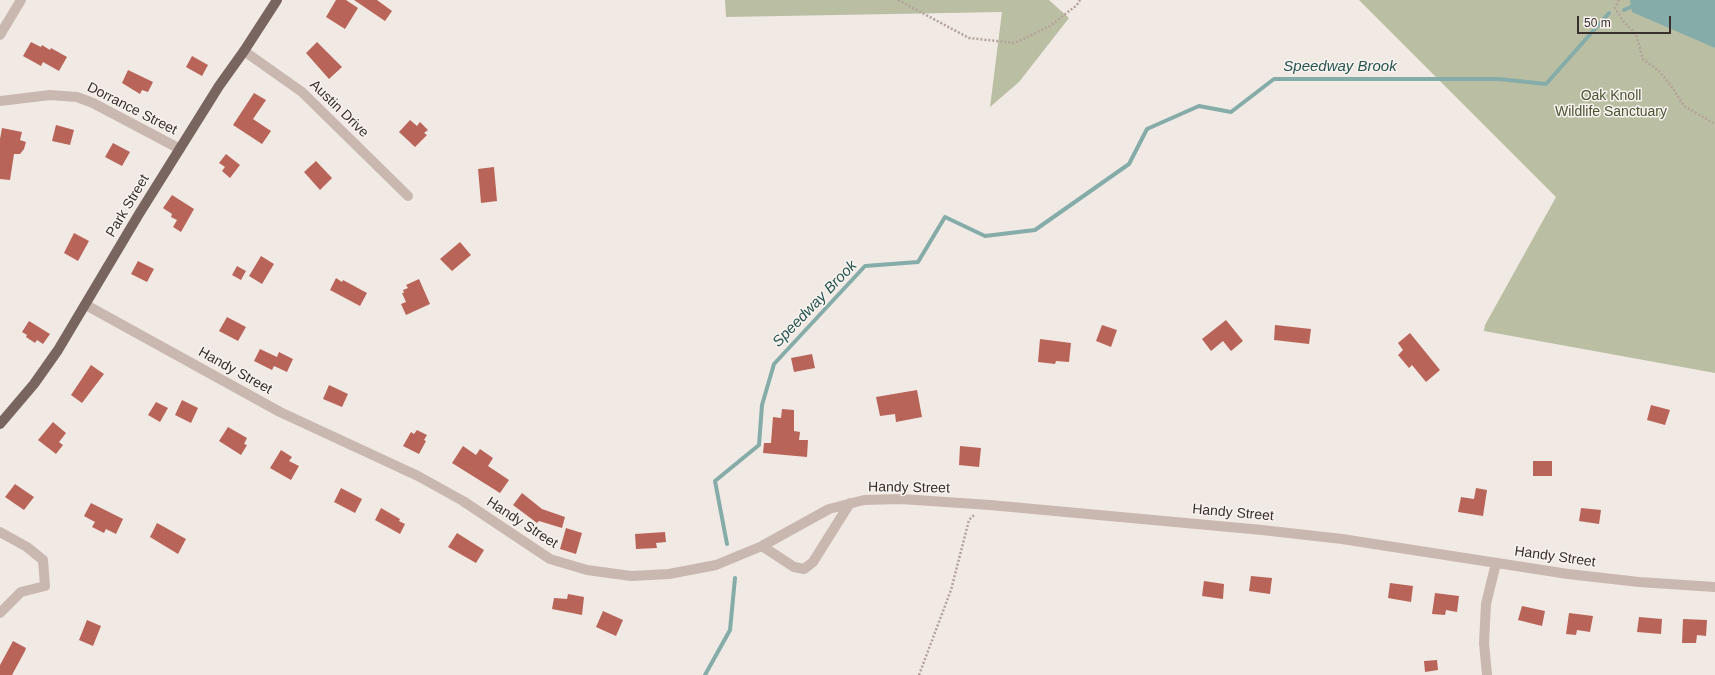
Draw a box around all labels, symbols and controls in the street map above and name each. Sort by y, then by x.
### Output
scale bar [1579,8,1673,34]
text: 50 m [1584,16,1611,30]
water label: Speedway Brook [1283,58,1397,76]
street label: Austin Drive [306,77,372,141]
street label: Dorrance Street [84,79,180,139]
park label: Oak Knoll Wildlife Sanctuary [1555,88,1667,120]
street label: Park Street [103,172,153,240]
water label: Speedway Brook [769,257,861,351]
street label: Handy Street [195,344,275,398]
street label: Handy Street [868,479,950,497]
street label: Handy Street [483,494,561,552]
street label: Handy Street [1192,501,1274,525]
street label: Handy Street [1513,543,1597,571]

